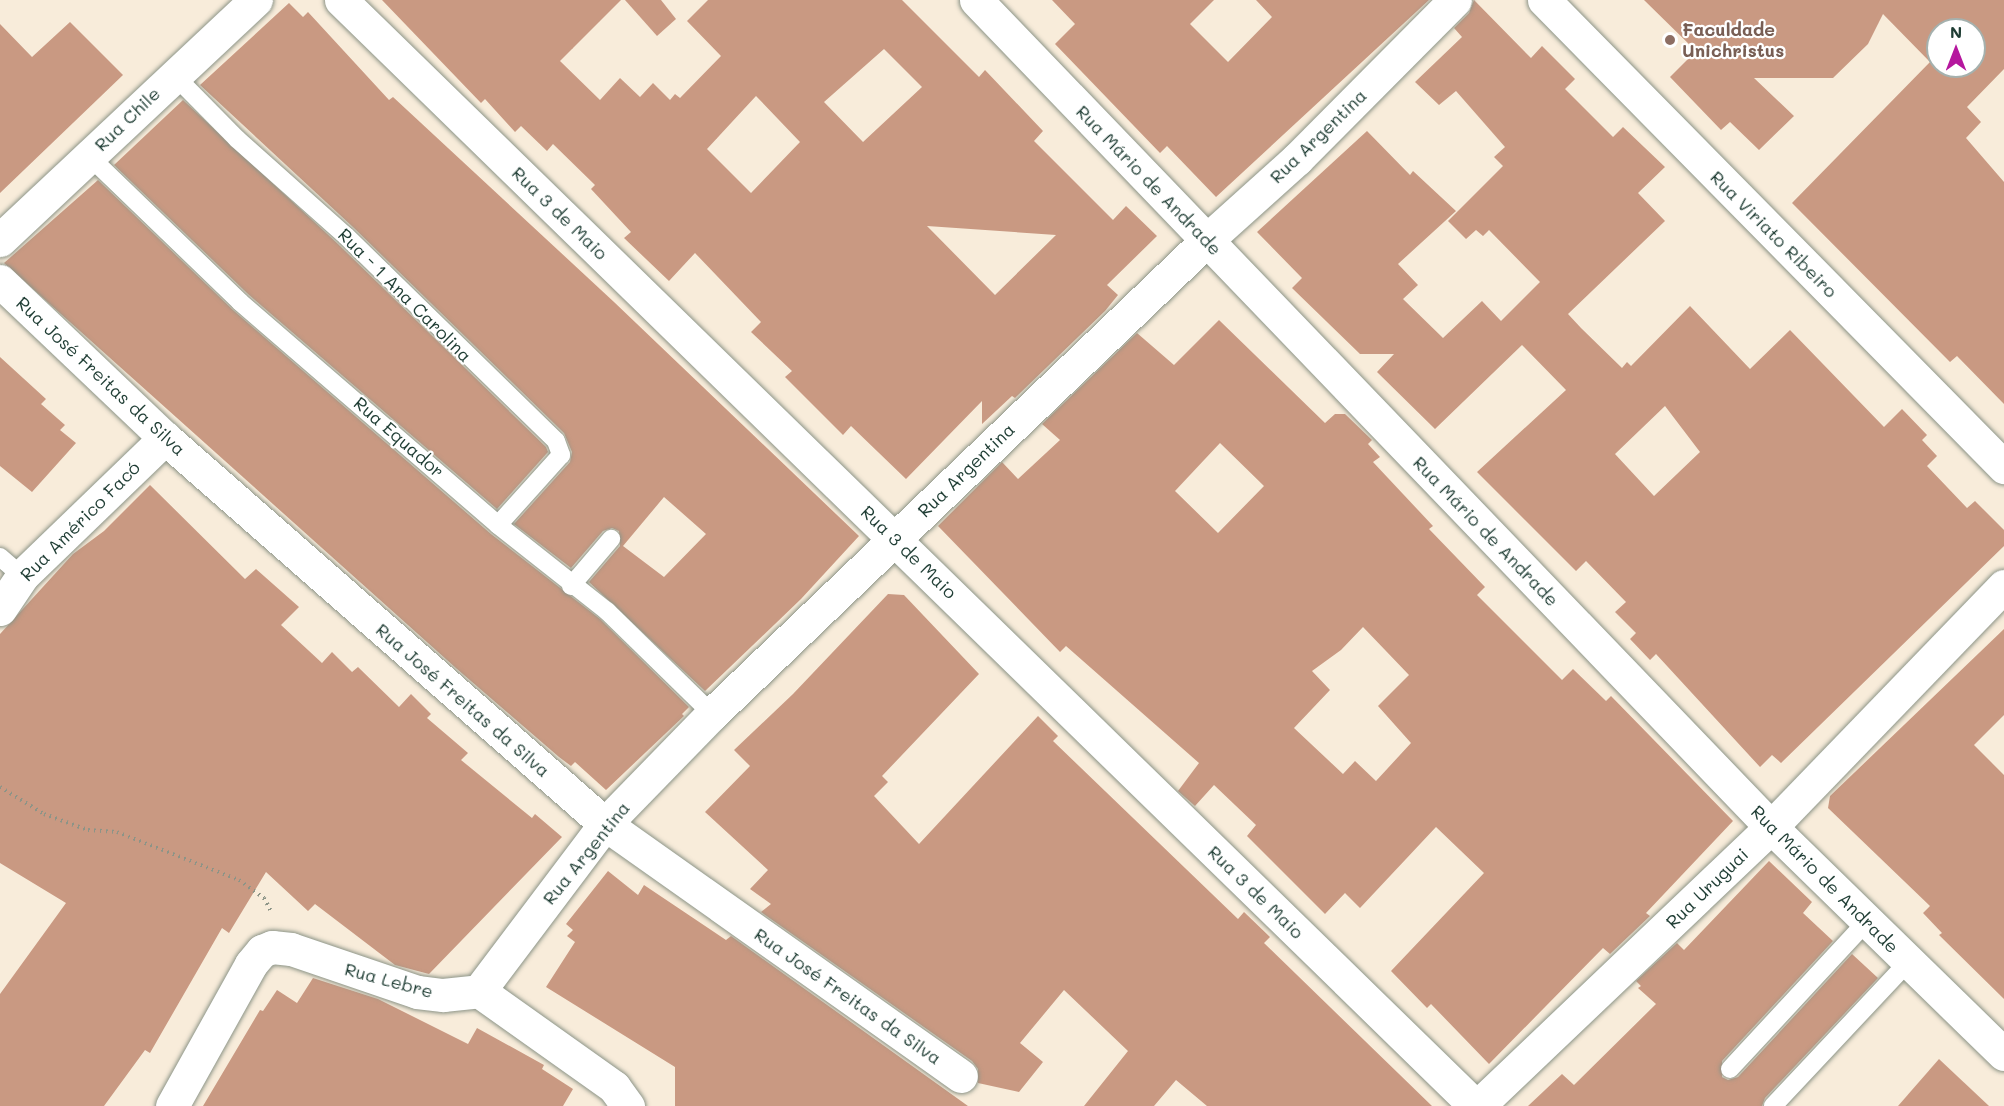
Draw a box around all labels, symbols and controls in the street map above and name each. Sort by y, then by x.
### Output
north arrow [1926,18,1986,78]
place label: Faculdade Unichristus [1682,19,1784,62]
text: N [1950,21,1962,42]
marker: Faculdade Unichristus [1663,33,1677,47]
street label: Rua Chile [90,83,164,155]
street label: Rua Argentina [1265,84,1371,188]
street label: Rua Mário de Andrade [1072,101,1226,259]
street label: Rua 3 de Maio [508,162,612,264]
street label: Rua Viriato Ribeiro [1706,166,1842,302]
street label: Rua - 1 Ana Carolina [334,224,476,366]
street label: Rua José Freitas da Silva [12,292,190,460]
street label: Rua Equador [350,392,448,482]
street label: Rua Argentina [913,418,1019,522]
street label: Rua Mário de Andrade [1409,452,1563,610]
street label: Rua Américo Facó [16,457,144,585]
street label: Rua 3 de Maio [857,501,961,603]
street label: Rua José Freitas da Silva [372,619,554,781]
street label: Rua Argentina [538,797,634,909]
street label: Rua Mário de Andrade [1747,801,1903,957]
street label: Rua 3 de Maio [1204,841,1308,943]
street label: Rua Uruguai [1661,843,1753,933]
street label: Rua José Freitas da Silva [750,923,946,1069]
street label: Rua Lebre [342,958,436,1002]

